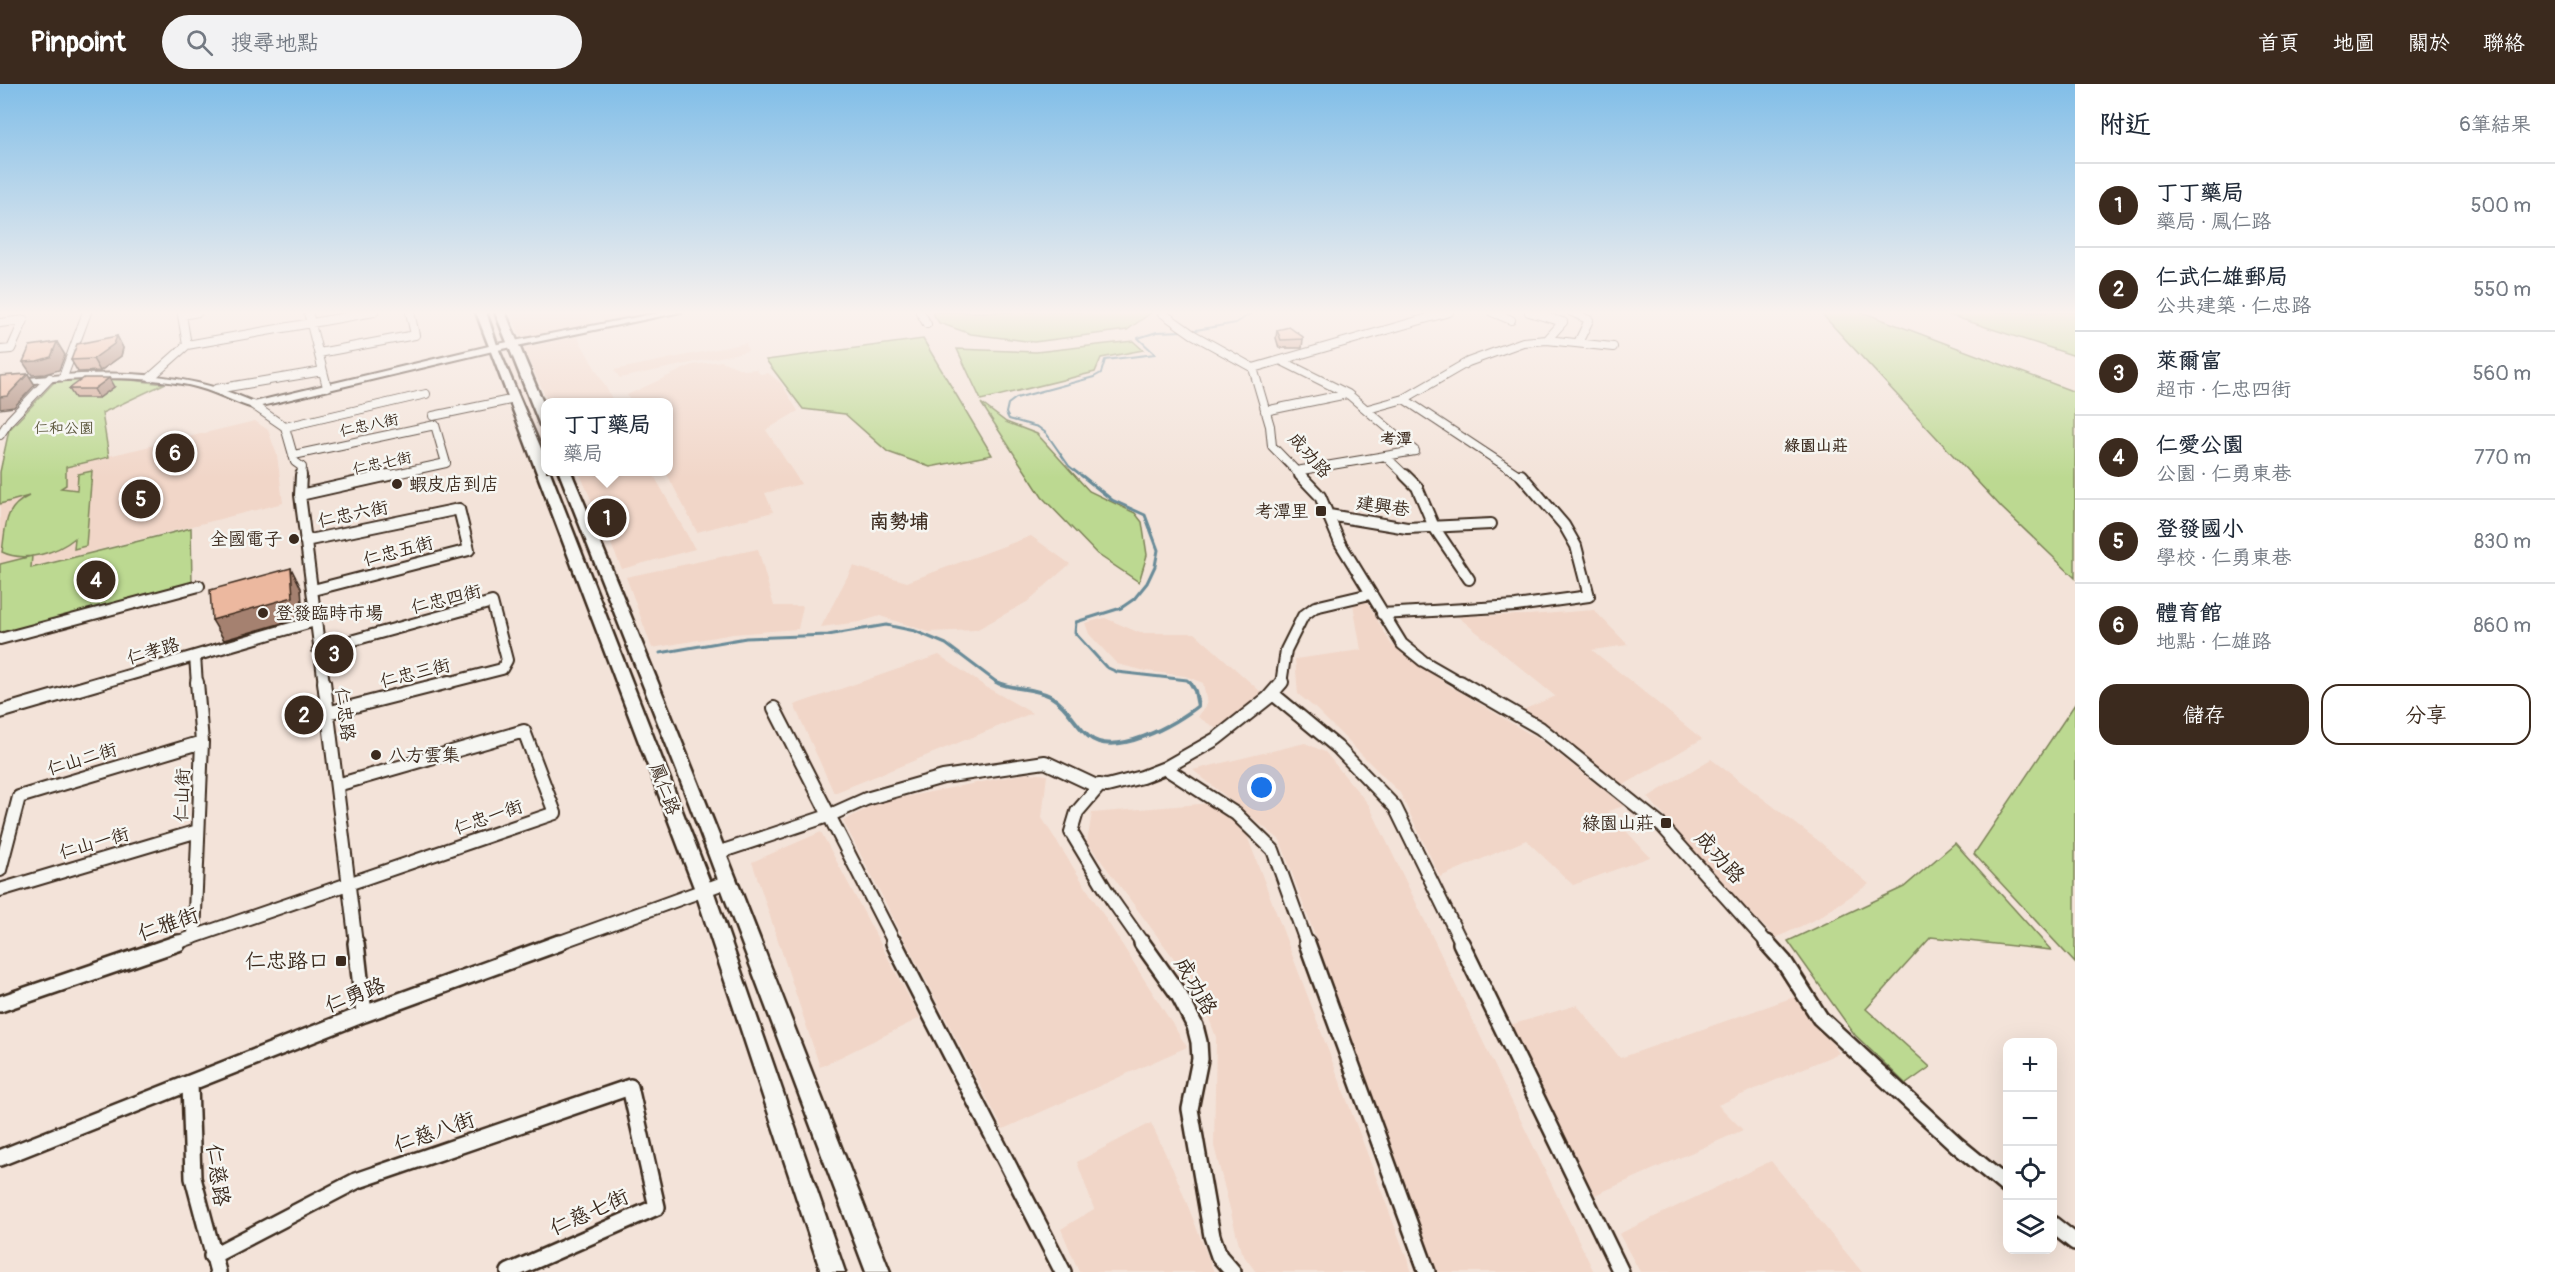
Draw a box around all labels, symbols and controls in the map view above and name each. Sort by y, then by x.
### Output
search box [162,15,582,69]
text: Pinpoint [30,25,126,60]
icon: search [183,26,216,59]
text: 搜尋地點 [231,29,319,57]
text: 首頁 [2258,30,2300,57]
text: 地圖 [2333,30,2375,57]
text: 關於 [2408,30,2450,57]
text: 聯絡 [2483,30,2525,57]
text: 附近 [2099,109,2151,141]
text: 6筆結果 [2459,112,2531,137]
text: 丁丁藥局 [2156,179,2244,207]
text: 1 [2115,193,2122,218]
text: 500 m [2471,193,2531,218]
text: 藥局 · 鳳仁路 [2156,209,2271,234]
text: 仁武仁雄郵局 [2156,263,2288,291]
text: 2 [2113,277,2124,302]
text: 550 m [2474,277,2531,302]
text: 公共建築 · 仁忠路 [2156,293,2311,318]
text: 萊爾富 [2156,347,2222,375]
text: 3 [2113,361,2124,386]
text: 560 m [2473,361,2531,386]
text: 超市 · 仁忠四街 [2156,377,2291,402]
popup [541,398,673,476]
street label: 仁忠八街 [338,410,400,441]
text: 丁丁藥局 [563,411,651,439]
park label: 仁和公園 [34,419,94,438]
street label: 成功路 [1283,428,1336,483]
district label: 考潭 [1380,429,1412,449]
pin: 6 [156,430,195,476]
text: 仁愛公園 [2156,431,2244,459]
district label: 綠園山莊 [1784,436,1848,456]
text: 藥局 [563,441,603,466]
text: 4 [2113,445,2124,470]
text: 770 m [2474,445,2531,470]
street label: 仁忠七街 [351,448,413,479]
text: 公園 · 仁勇東巷 [2156,461,2291,486]
place label: 蝦皮店到店 [409,473,499,496]
pin: 5 [122,476,160,522]
marker: 蝦皮店到店 [390,477,404,491]
street label: 建興巷 [1355,491,1411,522]
street label: 仁忠六街 [315,496,391,533]
pin: 1 [588,496,626,540]
place label: 考潭里 [1255,500,1309,523]
marker: 考潭里 [1314,504,1328,518]
district label: 南勢埔 [869,509,929,534]
text: 登發國小 [2156,515,2244,543]
place label: 全國電子 [210,528,282,551]
text: 5 [2113,529,2124,554]
text: 830 m [2474,529,2531,554]
street label: 仁忠五街 [360,531,436,572]
marker: 全國電子 [287,532,301,546]
text: 學校 · 仁勇東巷 [2156,545,2291,570]
pin: 4 [76,558,116,602]
street label: 仁忠四街 [408,580,484,619]
text: 體育館 [2156,599,2222,627]
place label: 登發臨時市場 [275,602,383,625]
marker: 登發臨時市場 [256,606,270,620]
text: 6 [2113,613,2124,638]
text: 860 m [2474,613,2531,638]
text: 地點 · 仁雄路 [2156,629,2271,654]
pin: 3 [314,632,354,676]
street label: 仁孝路 [124,633,182,670]
street label: 仁忠三街 [377,654,453,693]
button: 儲存 [2099,684,2309,745]
button: 分享 [2321,684,2531,745]
street label: 仁忠路 [330,686,359,742]
pin: 2 [284,692,324,738]
street label: 仁山二街 [44,738,120,781]
place label: 八方雲集 [388,744,460,767]
marker: 八方雲集 [369,748,383,762]
street label: 鳳仁路 [644,760,685,819]
street label: 仁山街 [170,768,195,822]
your location [1247,773,1276,802]
street label: 仁忠一街 [450,795,526,840]
place label: 綠園山莊 [1582,812,1654,835]
marker: 綠園山莊 [1659,816,1673,830]
street label: 仁山一街 [56,823,132,864]
street label: 成功路 [1689,825,1751,890]
street label: 仁雅街 [134,901,202,947]
place label: 仁忠路口 [245,948,329,975]
street label: 成功路 [1168,952,1223,1020]
marker: 仁忠路口 [334,954,348,968]
street label: 仁勇路 [321,972,389,1019]
map controls [2003,1038,2057,1254]
button: + [2003,1038,2057,1092]
button: − [2003,1092,2057,1146]
street label: 仁慈八街 [390,1106,478,1159]
street label: 仁慈路 [200,1142,235,1208]
button: locate [2003,1146,2057,1200]
street label: 仁慈七街 [545,1183,633,1242]
button: layers [2003,1200,2057,1254]

